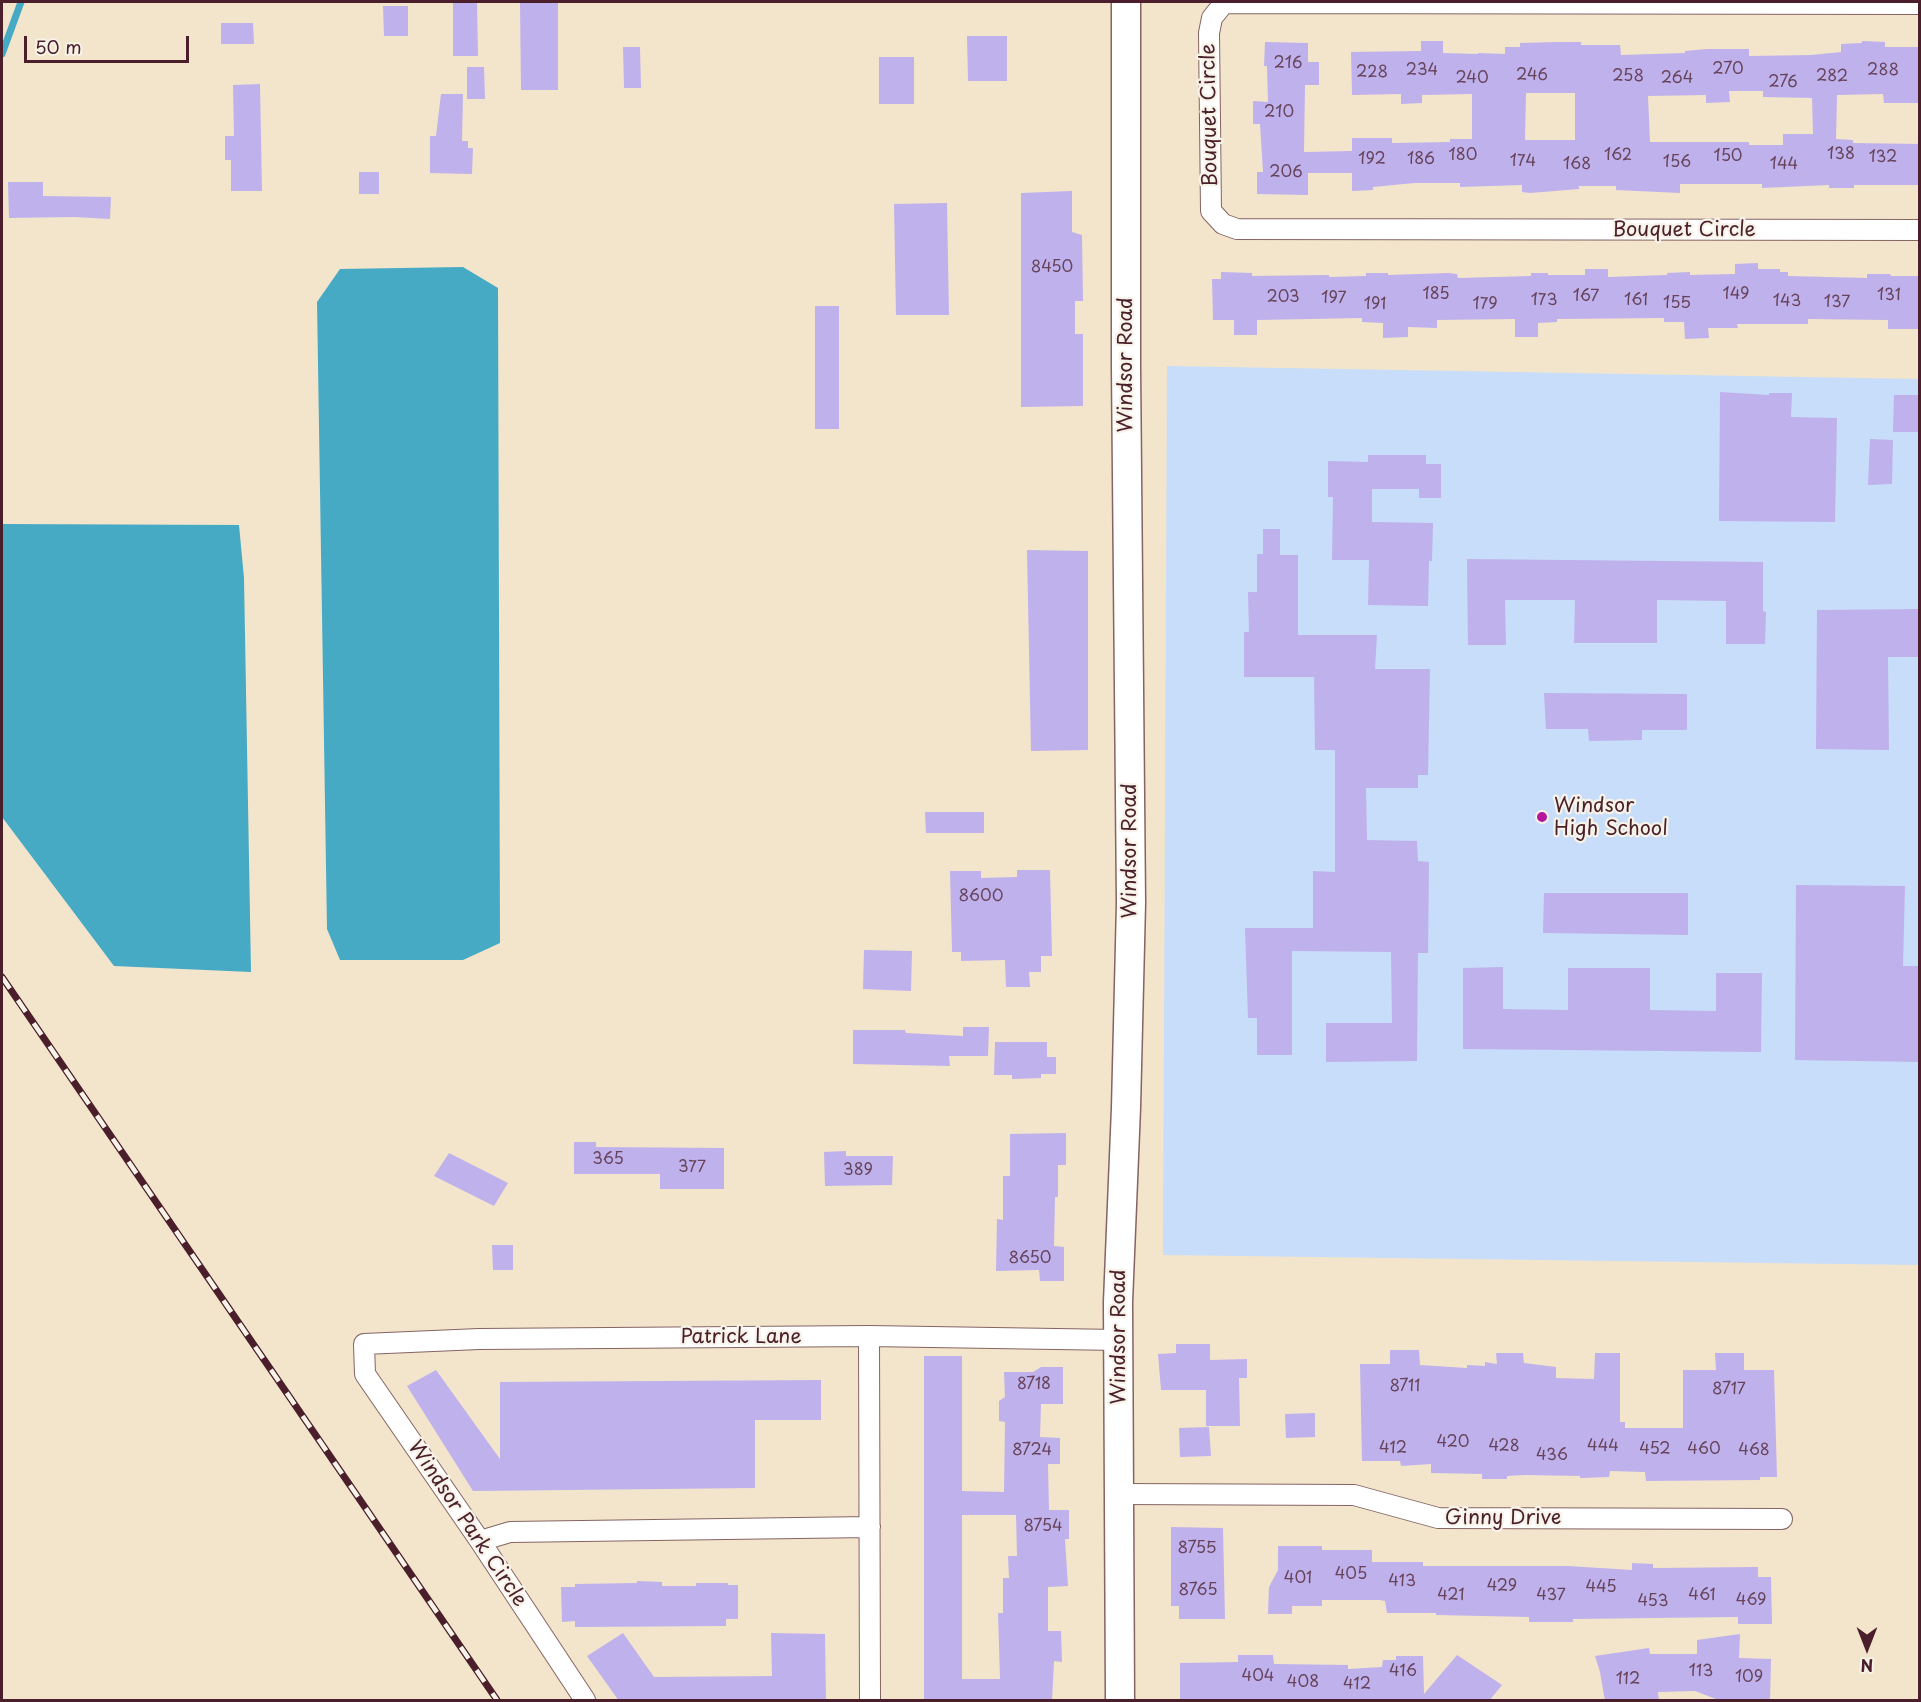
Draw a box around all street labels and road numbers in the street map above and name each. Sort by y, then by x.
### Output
street label: Bouquet Circle [1197,43,1223,187]
street label: Bouquet Circle [1612,218,1756,242]
street label: Windsor Road [1114,297,1138,433]
street label: Windsor Road [1118,783,1142,919]
street label: Windsor Road [1107,1269,1131,1405]
street label: Patrick Lane [680,1325,802,1349]
street label: Windsor Park Circle [402,1436,532,1612]
street label: Ginny Drive [1445,1506,1561,1530]

